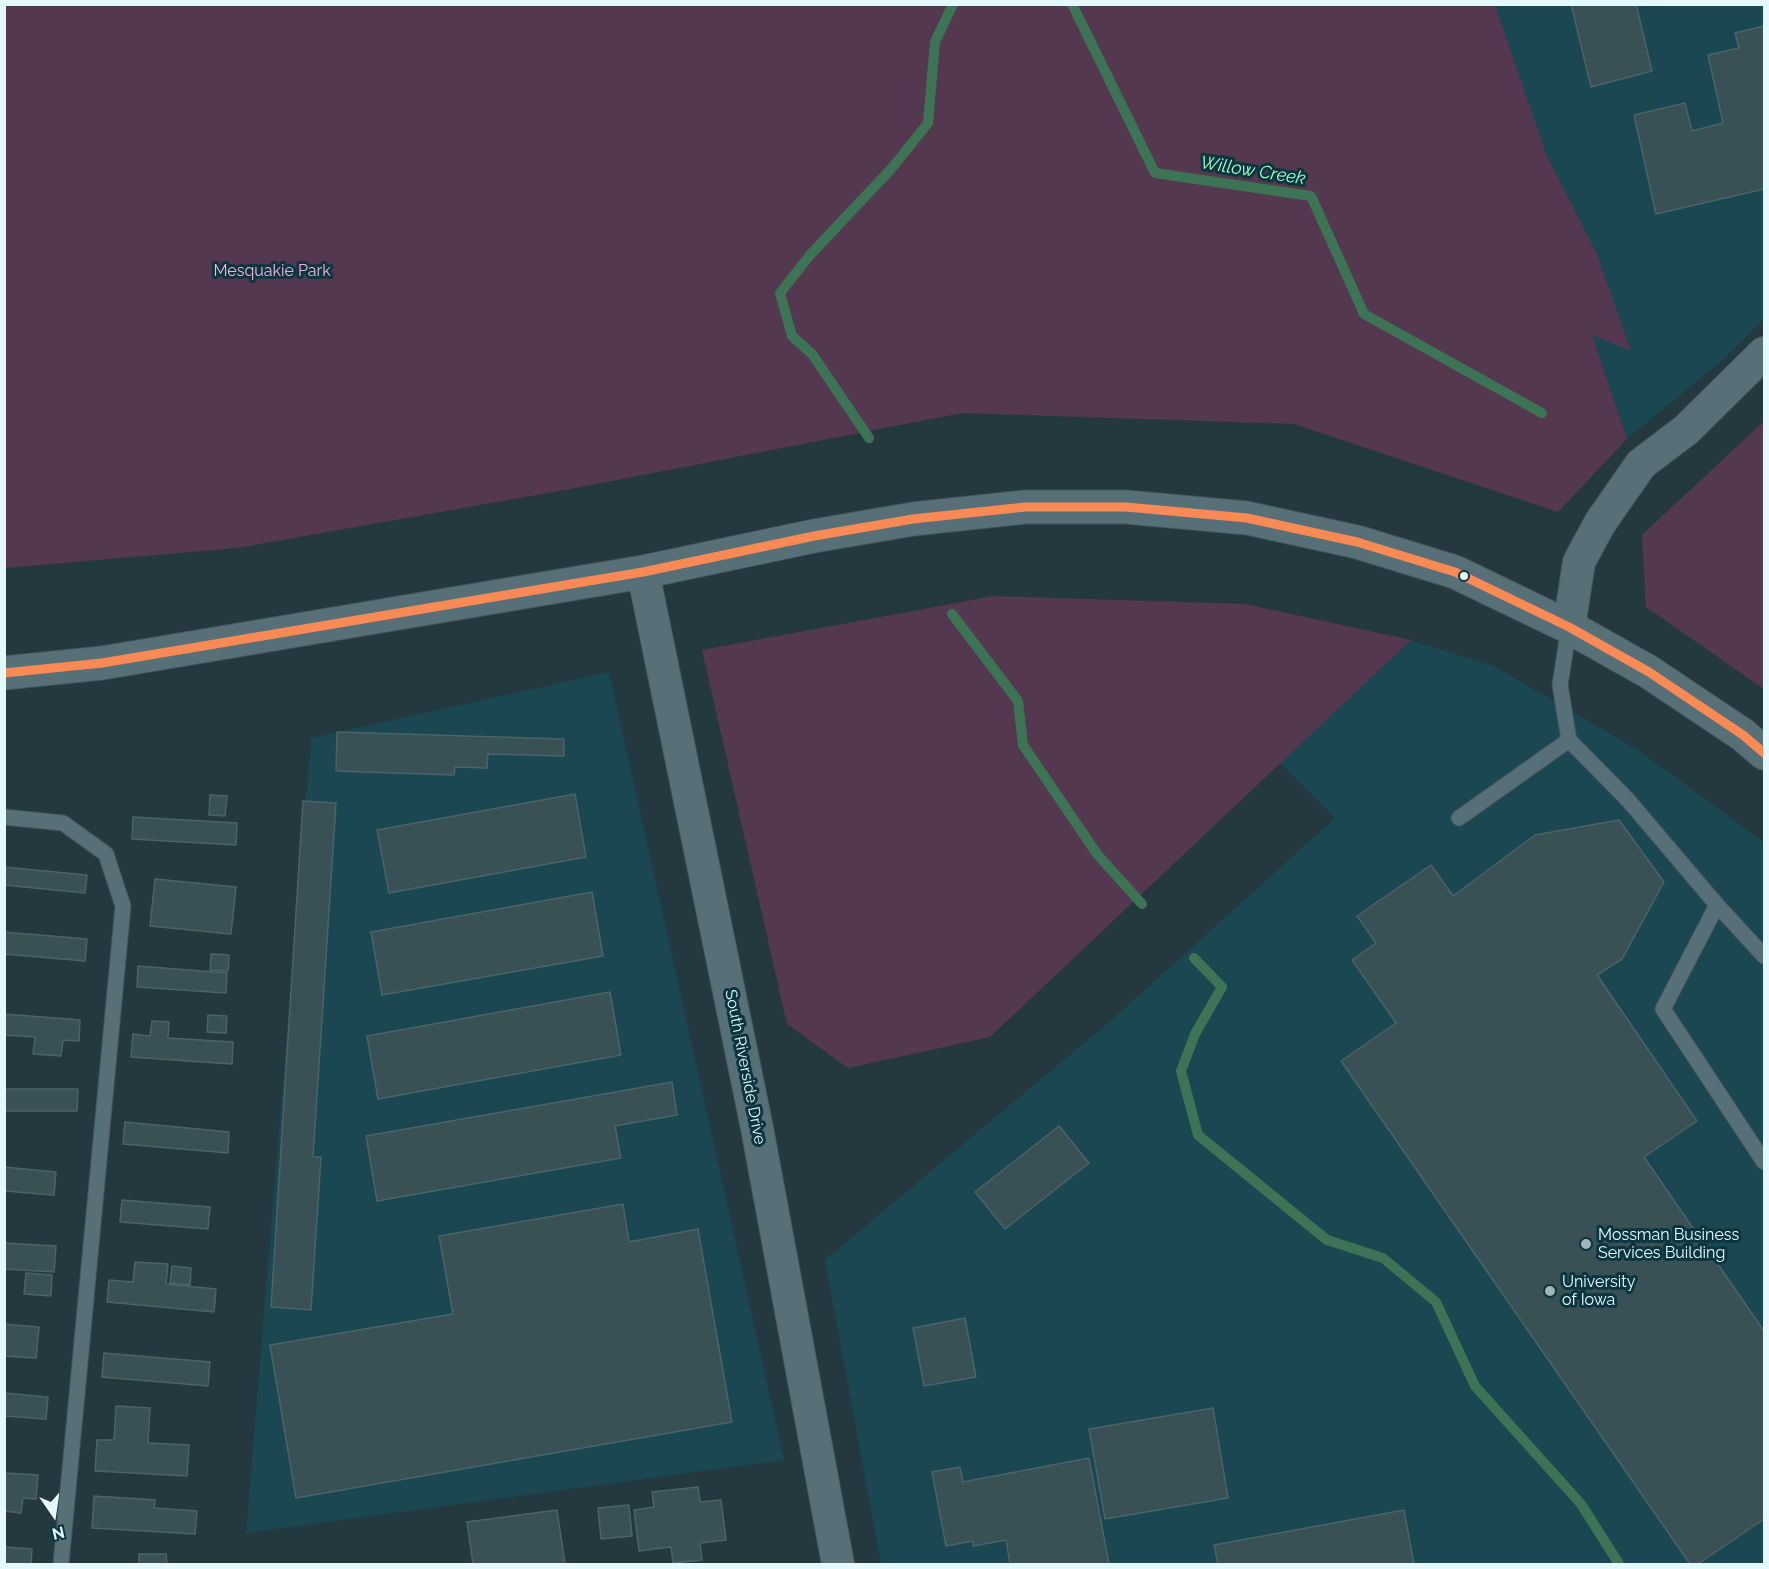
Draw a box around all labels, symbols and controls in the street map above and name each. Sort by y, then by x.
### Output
water label: Willow Creek [1199,152,1307,190]
park label: Mesquakie Park [213,261,331,281]
unlabelled marker [1458,570,1470,582]
street label: South Riverside Drive [721,988,769,1146]
place label: Mossman Business Services Building [1598,1225,1739,1263]
marker: Mossman Business Services Building [1579,1237,1593,1251]
place label: University of Iowa [1562,1272,1635,1310]
marker: University of Iowa [1543,1284,1557,1298]
north arrow [24,1485,84,1545]
text: N [50,1522,66,1544]

